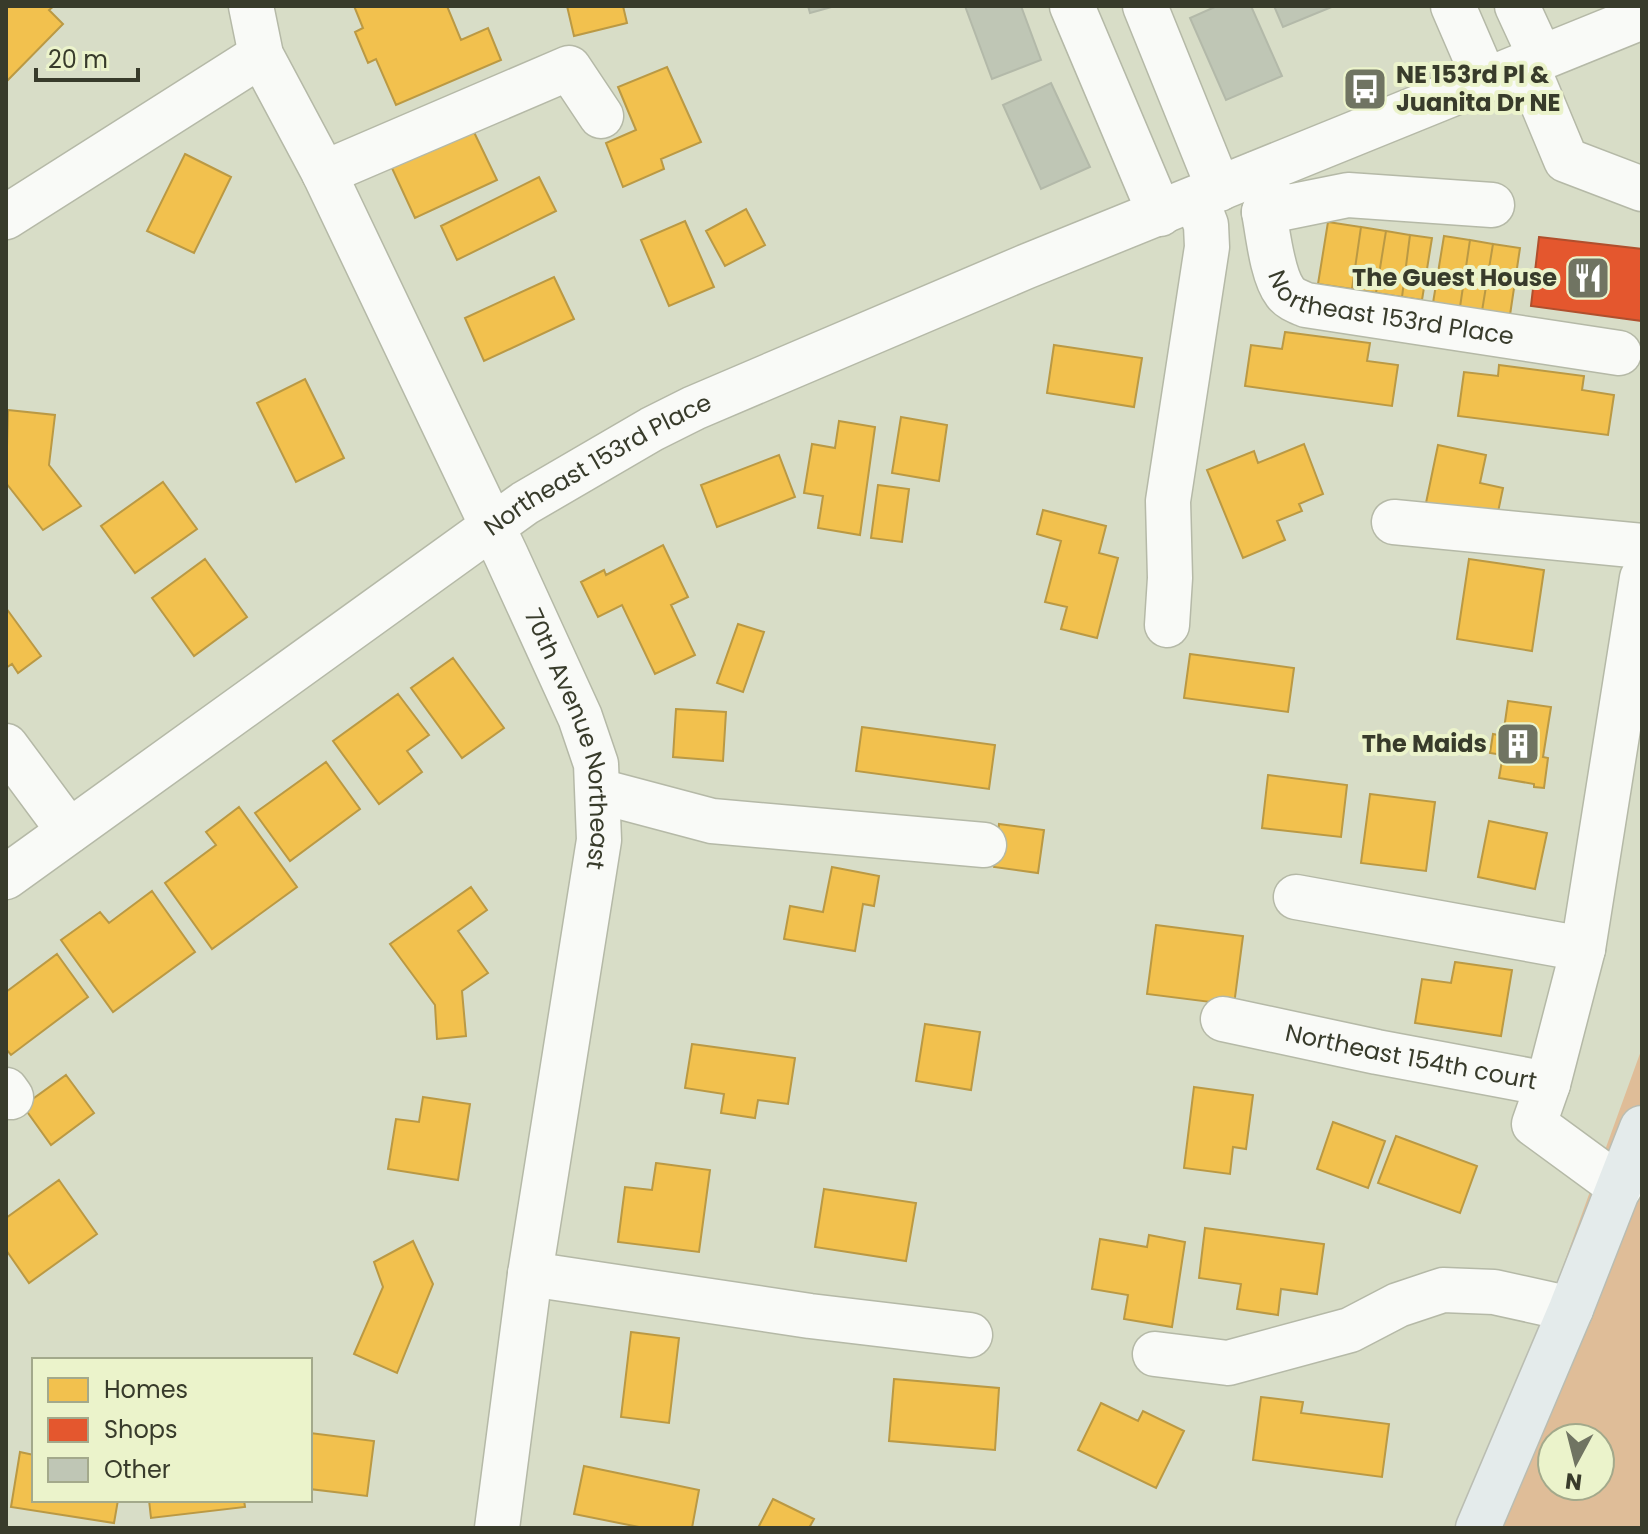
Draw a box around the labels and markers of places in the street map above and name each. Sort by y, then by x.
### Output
place label: NE 153rd Pl & Juanita Dr NE [1396,58,1561,119]
bus stop icon: NE 153rd Pl & Juanita Dr NE [1341,65,1389,113]
restaurant icon: The Guest House [1564,254,1612,302]
place label: The Guest House [1352,261,1557,294]
building icon: The Maids [1494,720,1542,768]
place label: The Maids [1362,727,1487,760]

